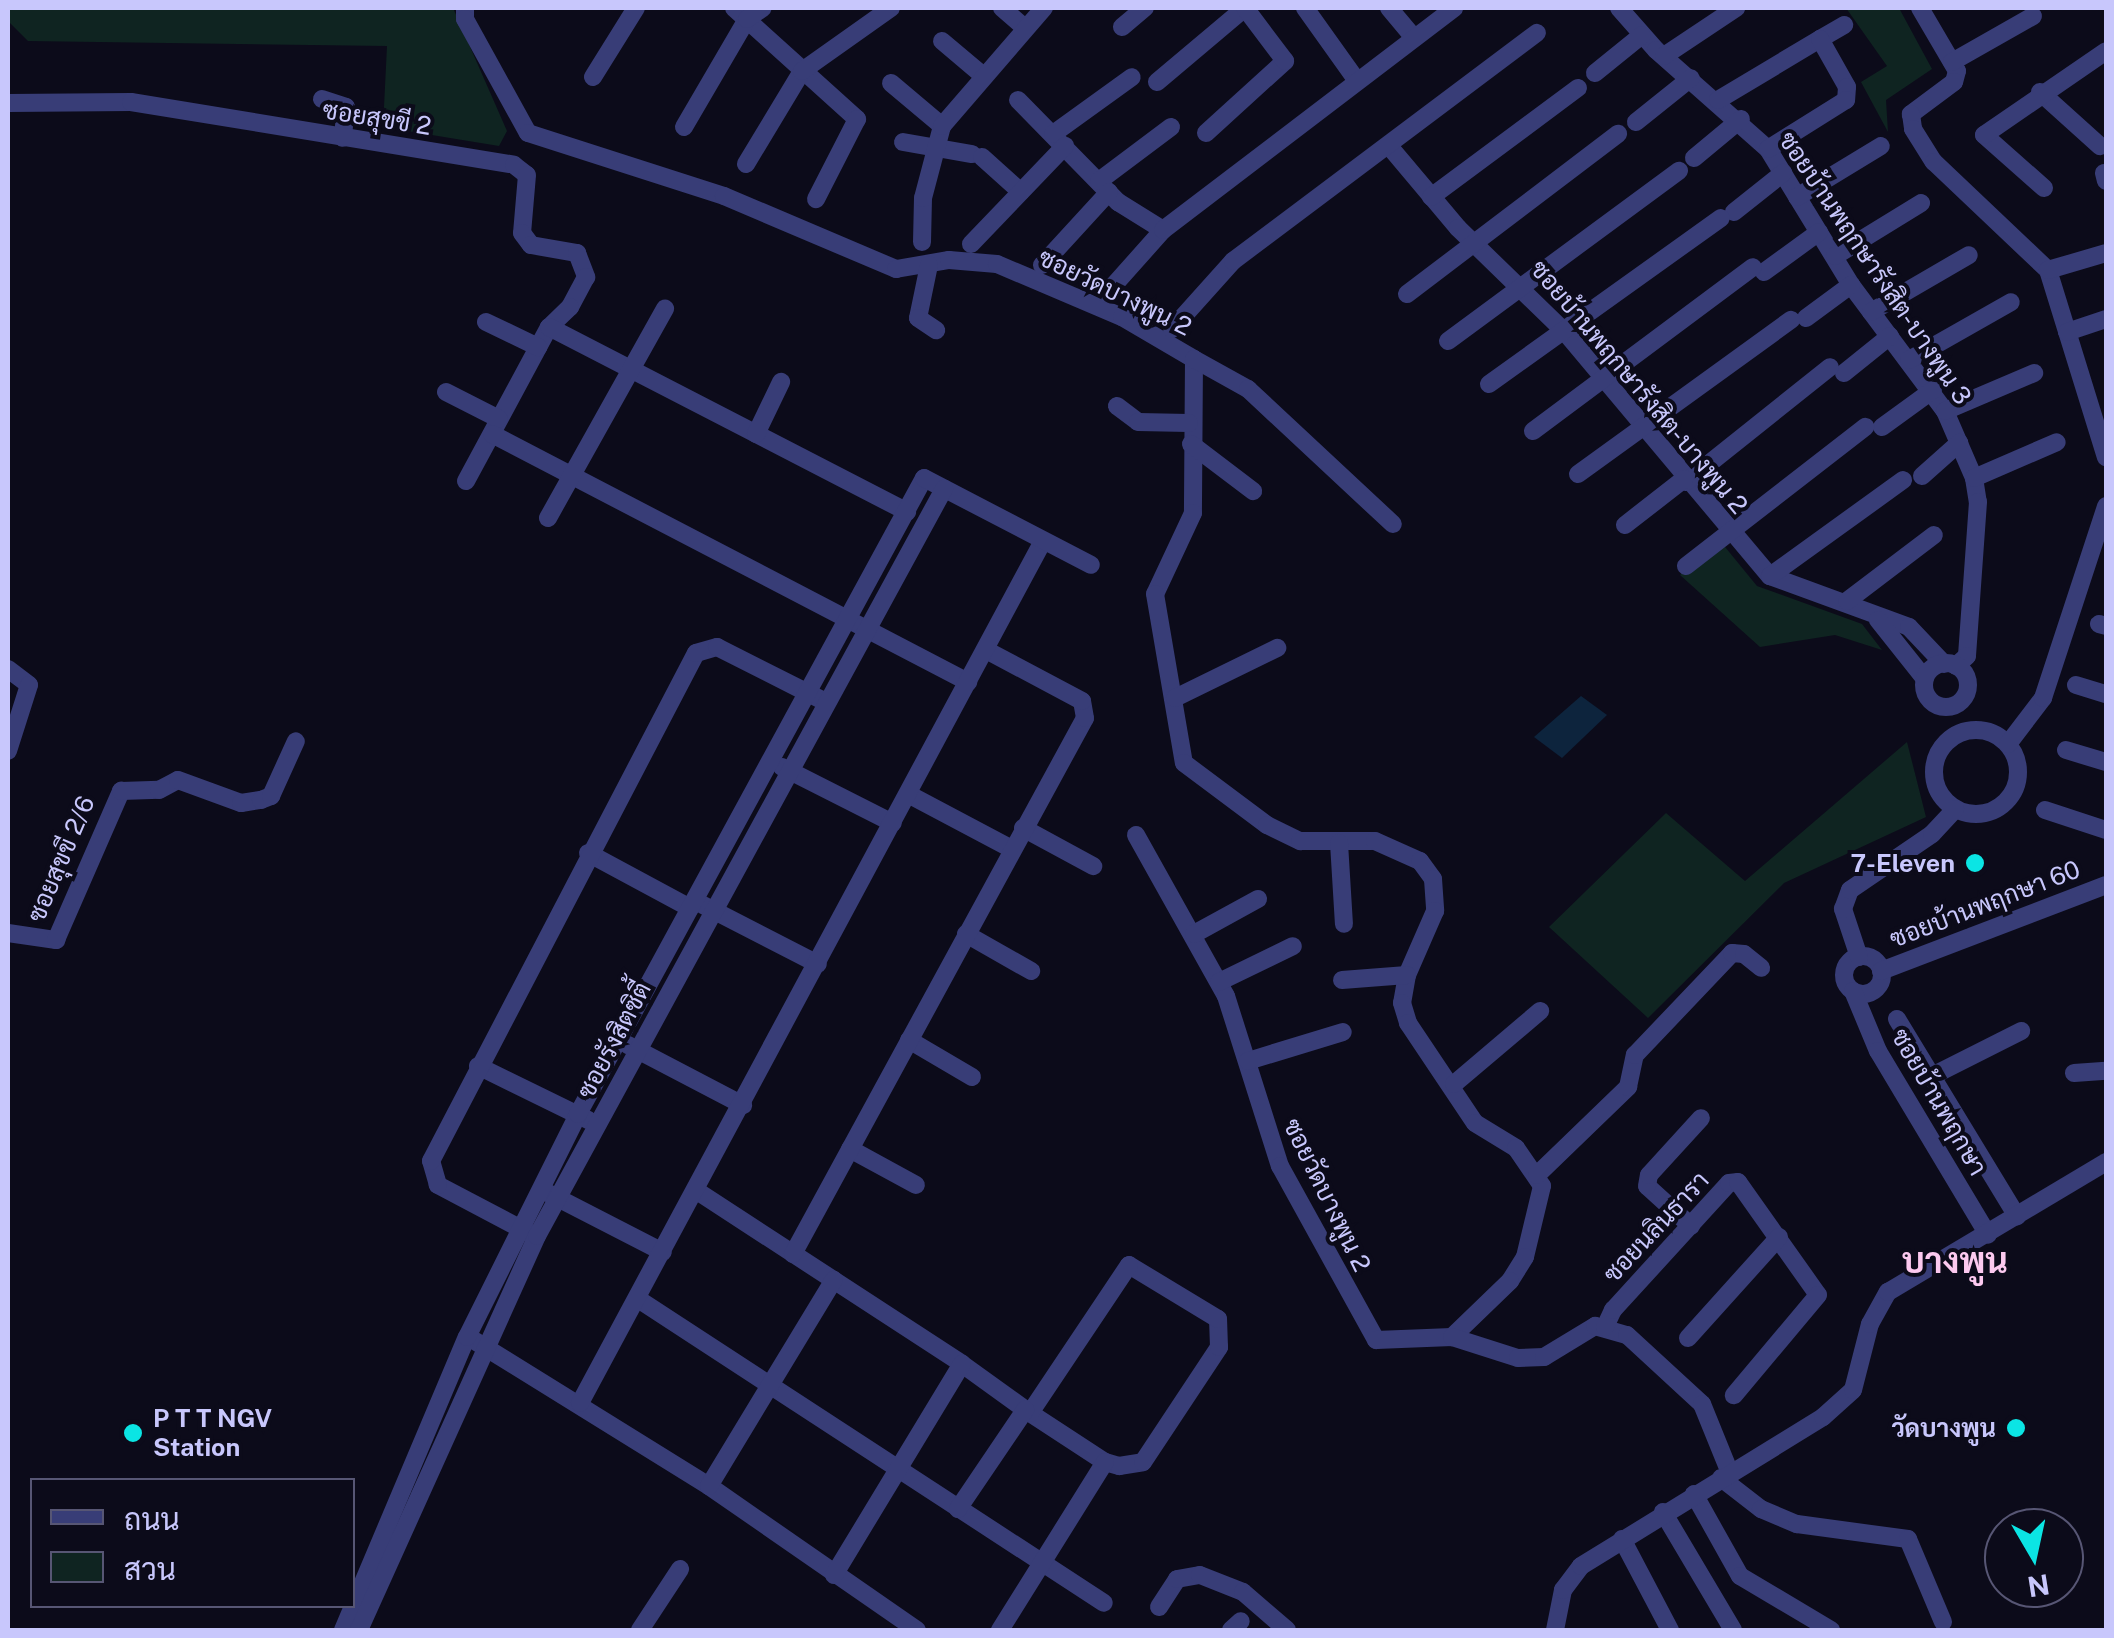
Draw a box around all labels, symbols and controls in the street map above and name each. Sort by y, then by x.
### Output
street label: ซอยสุขขี 2 [321,95,433,141]
street label: ซอยบ้านพฤกษารังสิต-บางพูน 3 [1772,126,1978,410]
street label: ซอยวัดบางพูน 2 [1034,242,1196,342]
street label: ซอยบ้านพฤกษารังสิต-บางพูน 2 [1524,254,1754,520]
street label: ซอยสุขขี 2/6 [21,792,101,926]
place label: 7-Eleven [1850,848,1955,878]
marker: 7-Eleven [1964,852,1986,874]
street label: ซอยบ้านพฤกษา 60 [1886,854,2084,954]
street label: ซอยรังสิตซิตี้ [571,976,657,1104]
street label: ซอยบ้านพฤกษา [1885,1023,1993,1181]
street label: ซอยวัดบางพูน 2 [1277,1114,1377,1276]
street label: ซอยนลินธารา [1597,1165,1715,1289]
district label: บางพูน [1902,1240,2008,1282]
place label: P T T NGV Station [153,1404,272,1463]
place label: วัดบางพูน [1891,1413,1996,1443]
marker: วัดบางพูน [2005,1417,2027,1439]
marker: P T T NGV Station [122,1422,144,1444]
legend [30,1478,355,1608]
text: ถนน [124,1501,180,1537]
north arrow [1984,1508,2084,1608]
text: สวน [124,1551,176,1587]
text: N [2025,1568,2052,1604]

